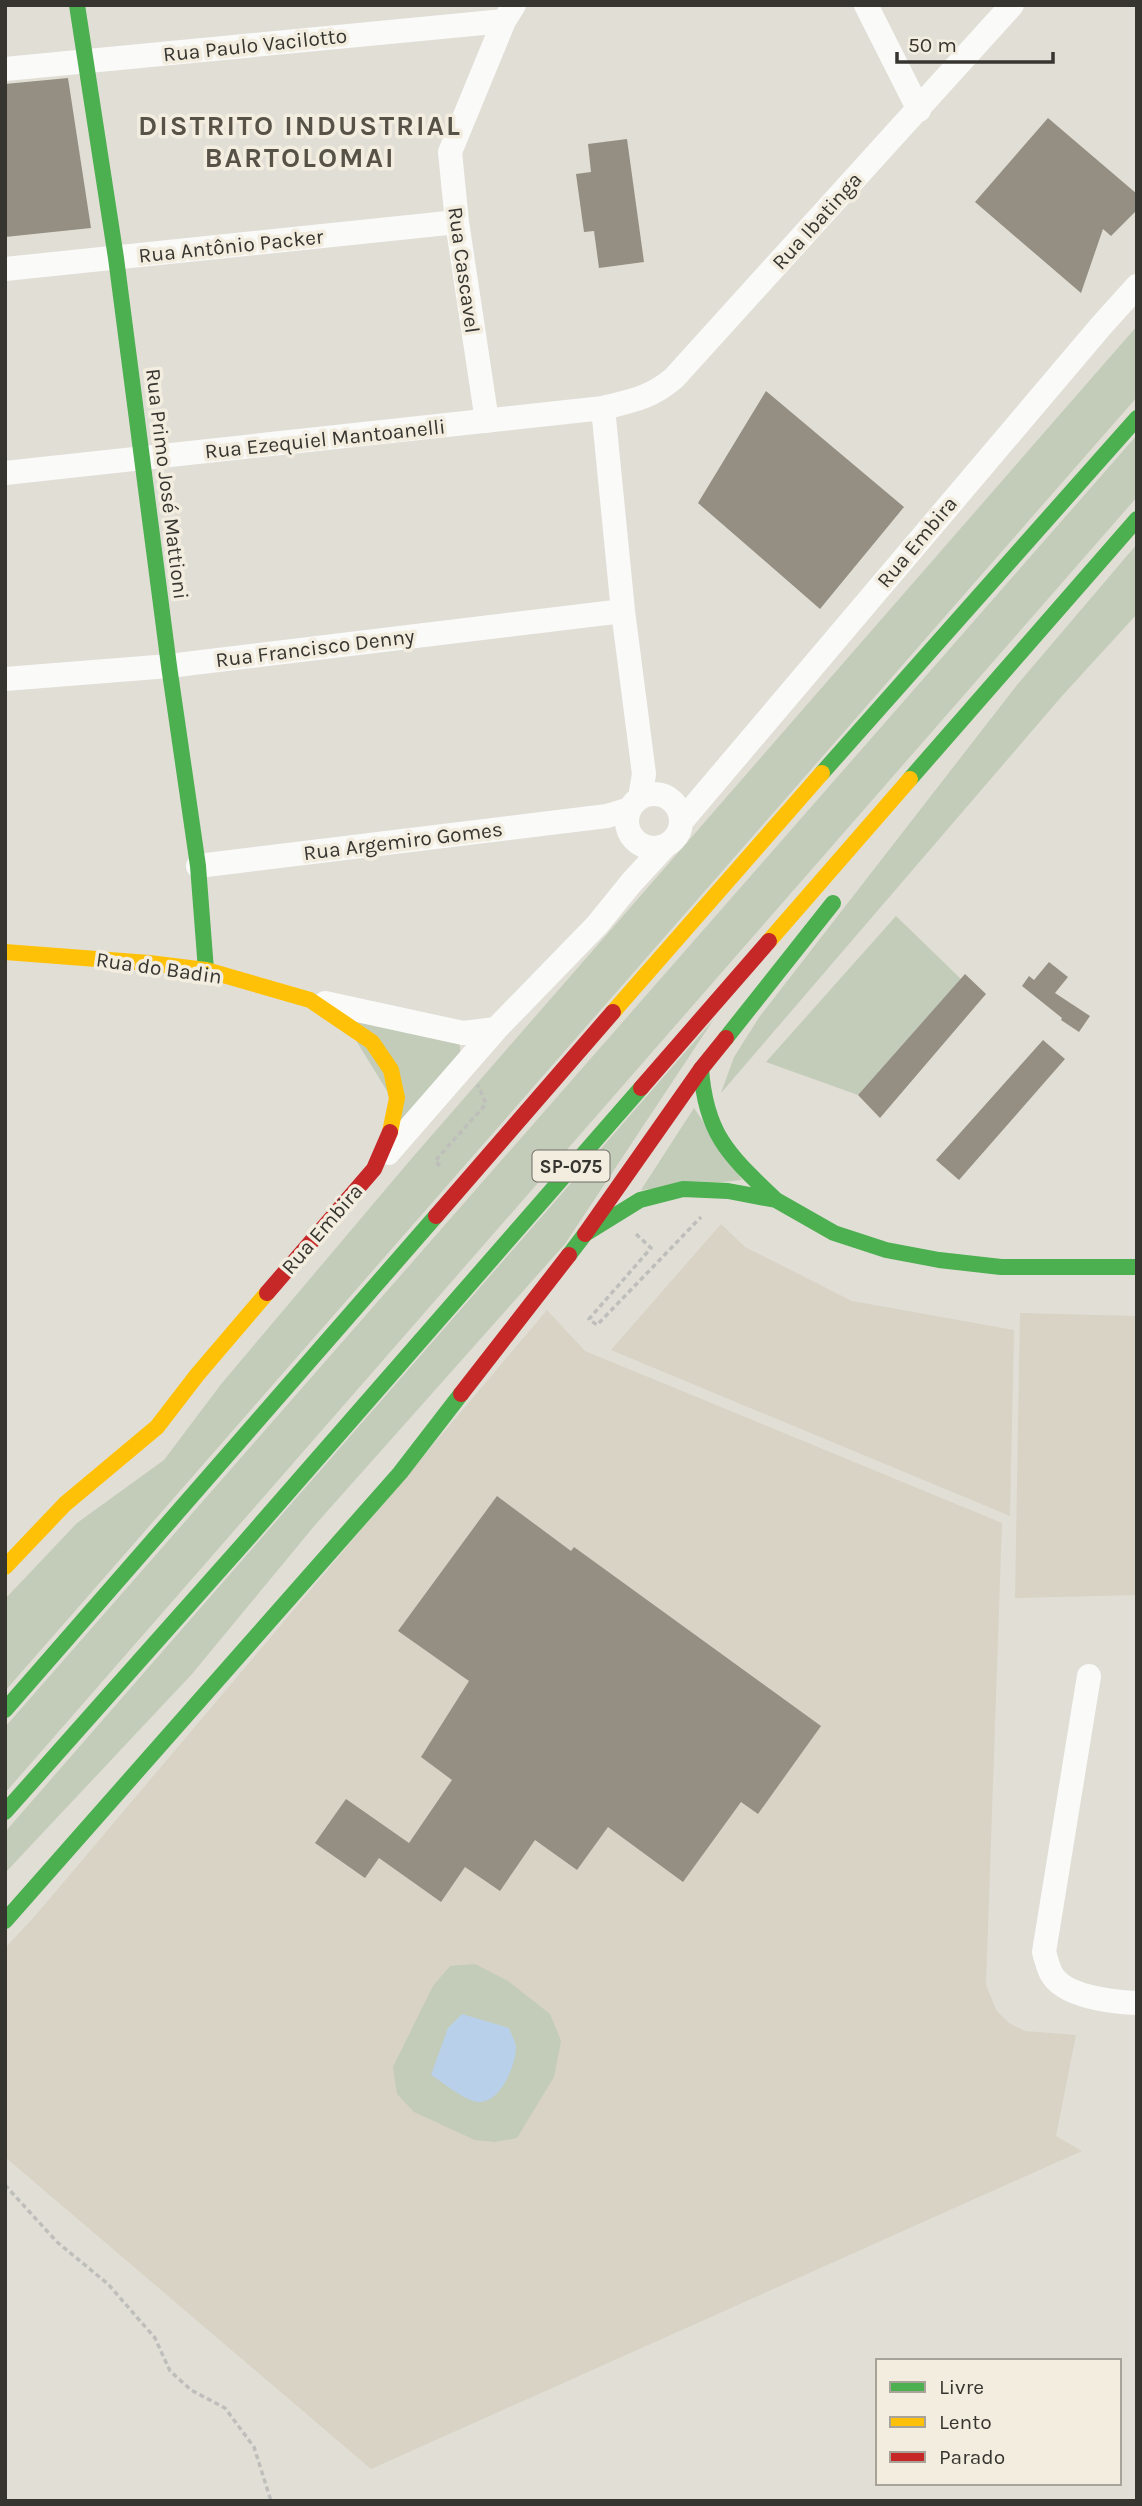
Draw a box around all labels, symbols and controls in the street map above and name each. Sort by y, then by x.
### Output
scale bar [897,21,1053,65]
street label: Rua Paulo Vacilotto [162,23,348,67]
text: 50 m [908,33,957,57]
district label: DISTRITO INDUSTRIAL BARTOLOMAI [138,109,462,174]
street label: Rua Ibatinga [767,168,867,274]
street label: Rua Cascavel [443,205,485,335]
street label: Rua Antônio Packer [137,224,325,268]
street label: Rua Primo José Mattioni [141,367,193,601]
street label: Rua Ezequiel Mantoanelli [203,414,447,464]
street label: Rua Embira [872,492,962,592]
street label: Rua Francisco Denny [214,624,416,672]
street label: Rua Argemiro Gomes [302,817,504,865]
street label: Rua do Badin [94,947,224,989]
road number: SP-075 [532,1150,610,1182]
street label: Rua Embira [276,1179,368,1279]
legend [876,2359,1121,2485]
text: Livre [939,2375,984,2399]
text: Lento [939,2410,992,2434]
text: Parado [939,2445,1005,2469]

